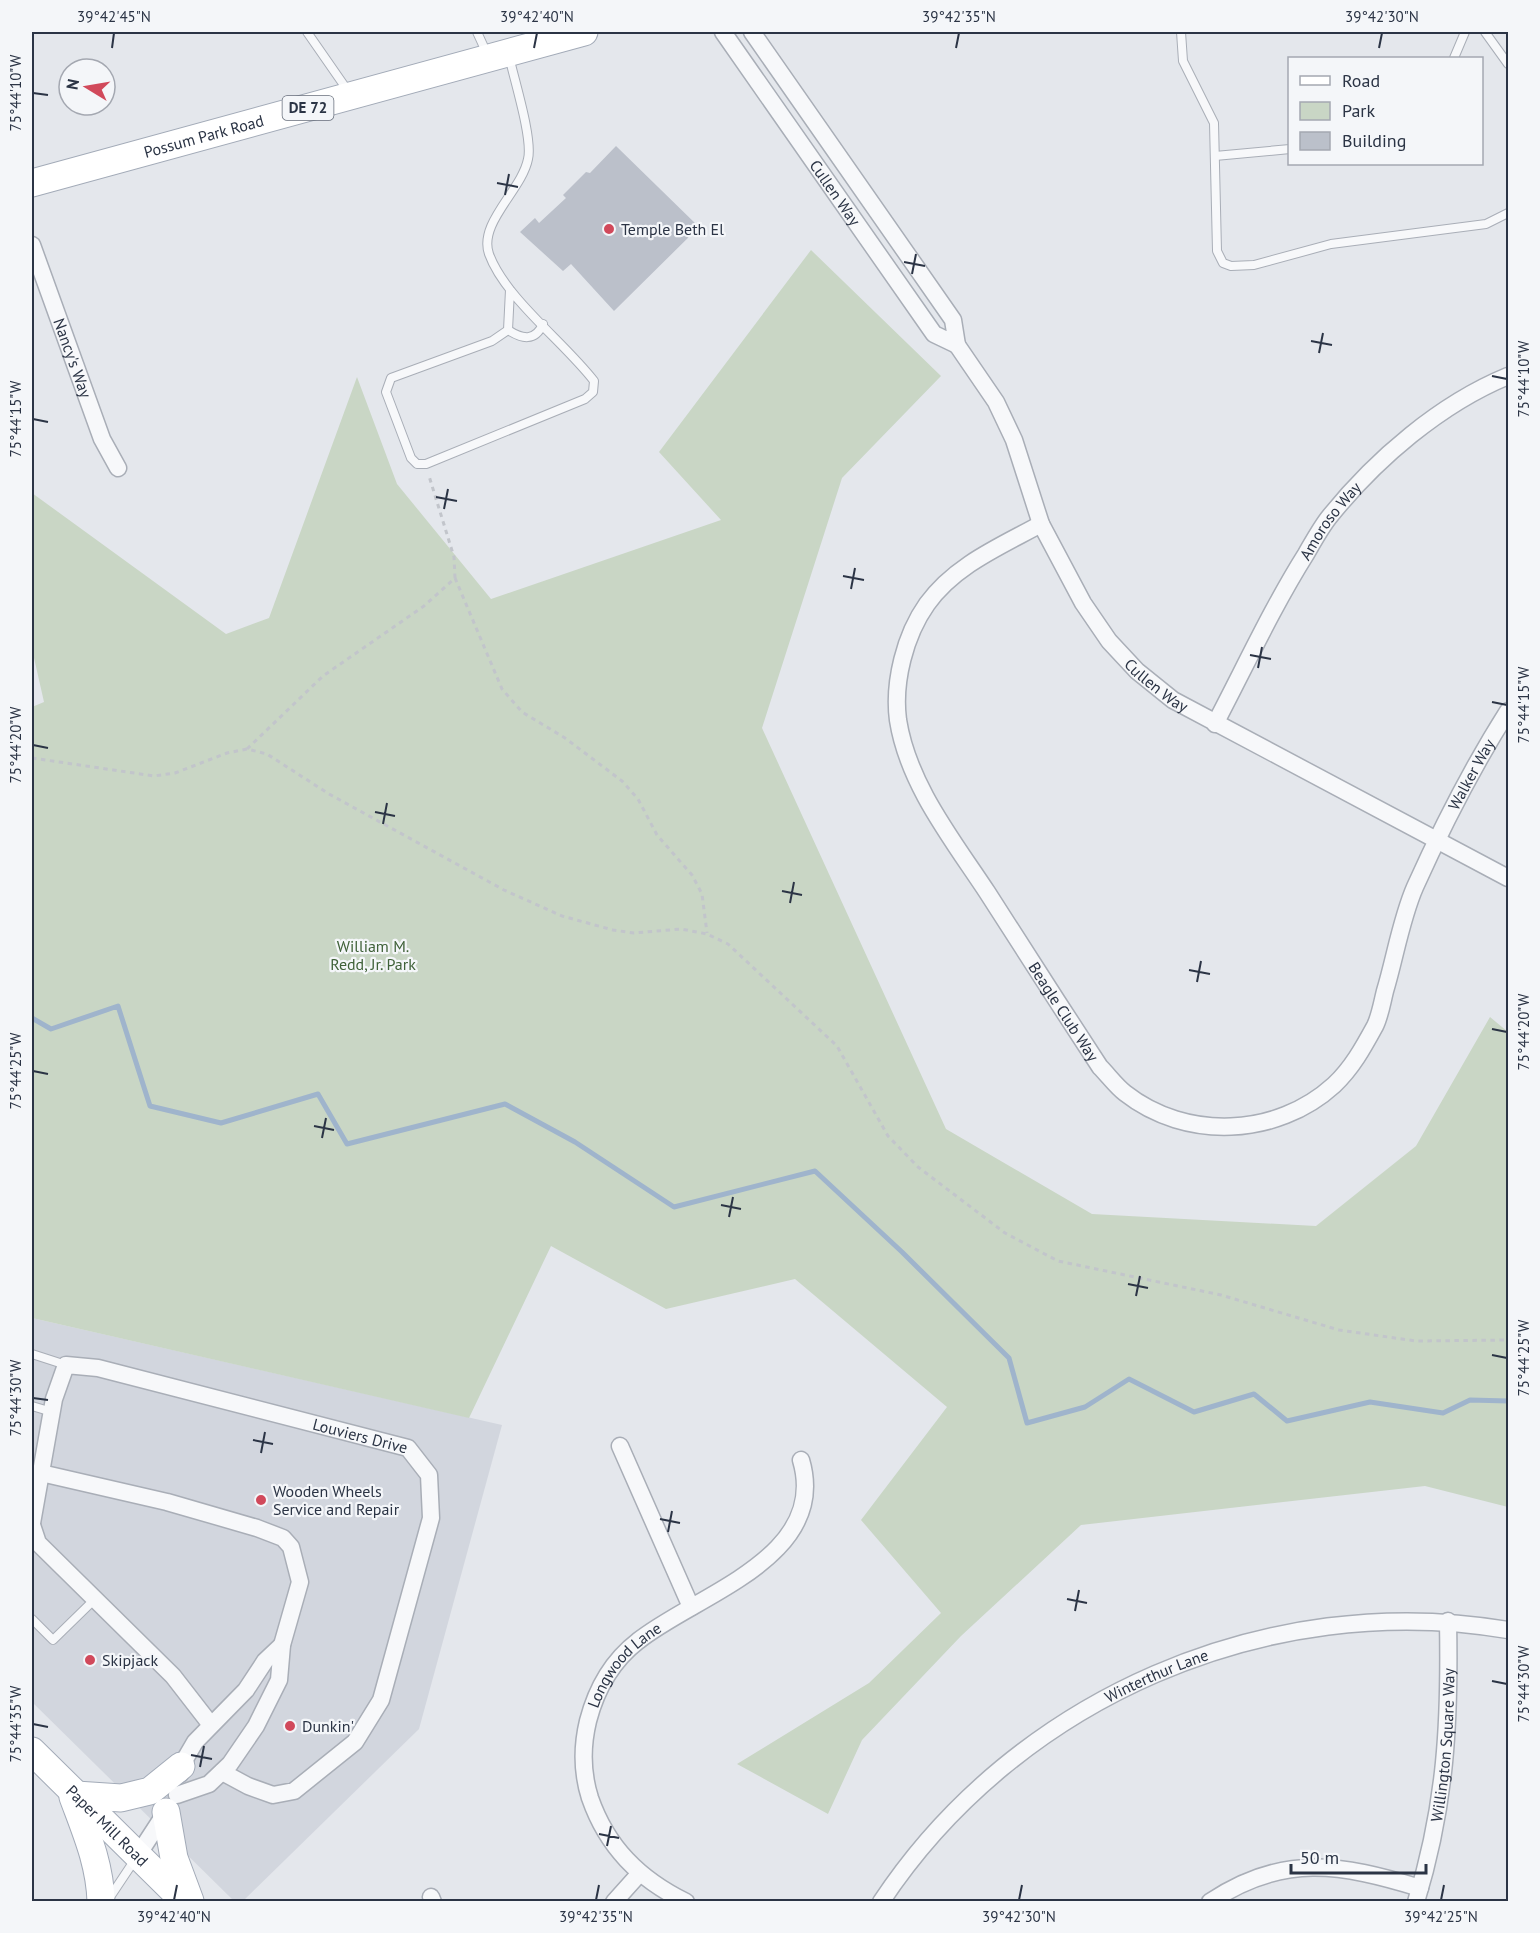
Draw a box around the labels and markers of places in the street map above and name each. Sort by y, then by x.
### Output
place label: Temple Beth El [621,219,724,239]
marker: Temple Beth El [602,222,616,236]
place label: Wooden Wheels Service and Repair [273,1481,400,1519]
marker: Wooden Wheels Service and Repair [254,1493,268,1507]
place label: Skipjack [102,1650,159,1670]
marker: Skipjack [83,1653,97,1667]
place label: Dunkin' [302,1716,354,1736]
marker: Dunkin' [283,1719,297,1733]

